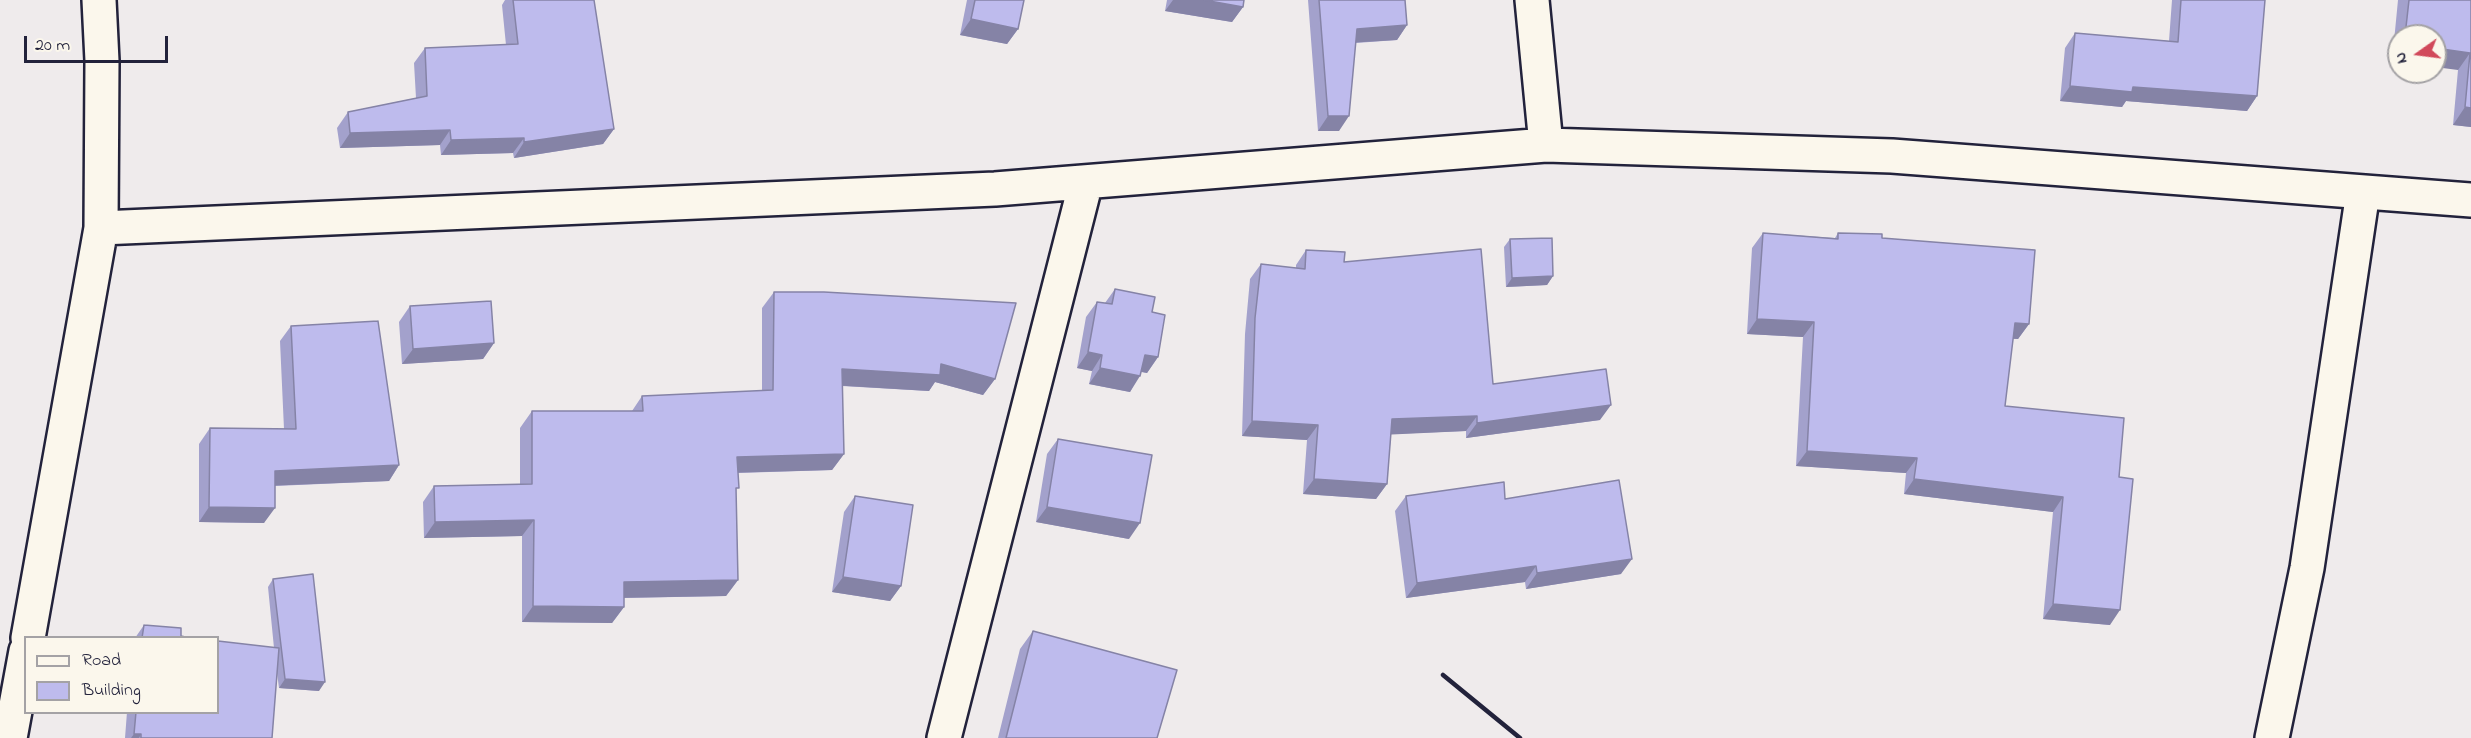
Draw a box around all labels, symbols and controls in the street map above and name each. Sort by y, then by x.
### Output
scale bar [27,24,171,62]
north arrow [2387,24,2447,84]
text: 20 m [35,33,70,59]
text: N [2389,50,2414,66]
legend [24,636,219,714]
text: Road [82,648,121,674]
text: Building [82,678,141,704]

